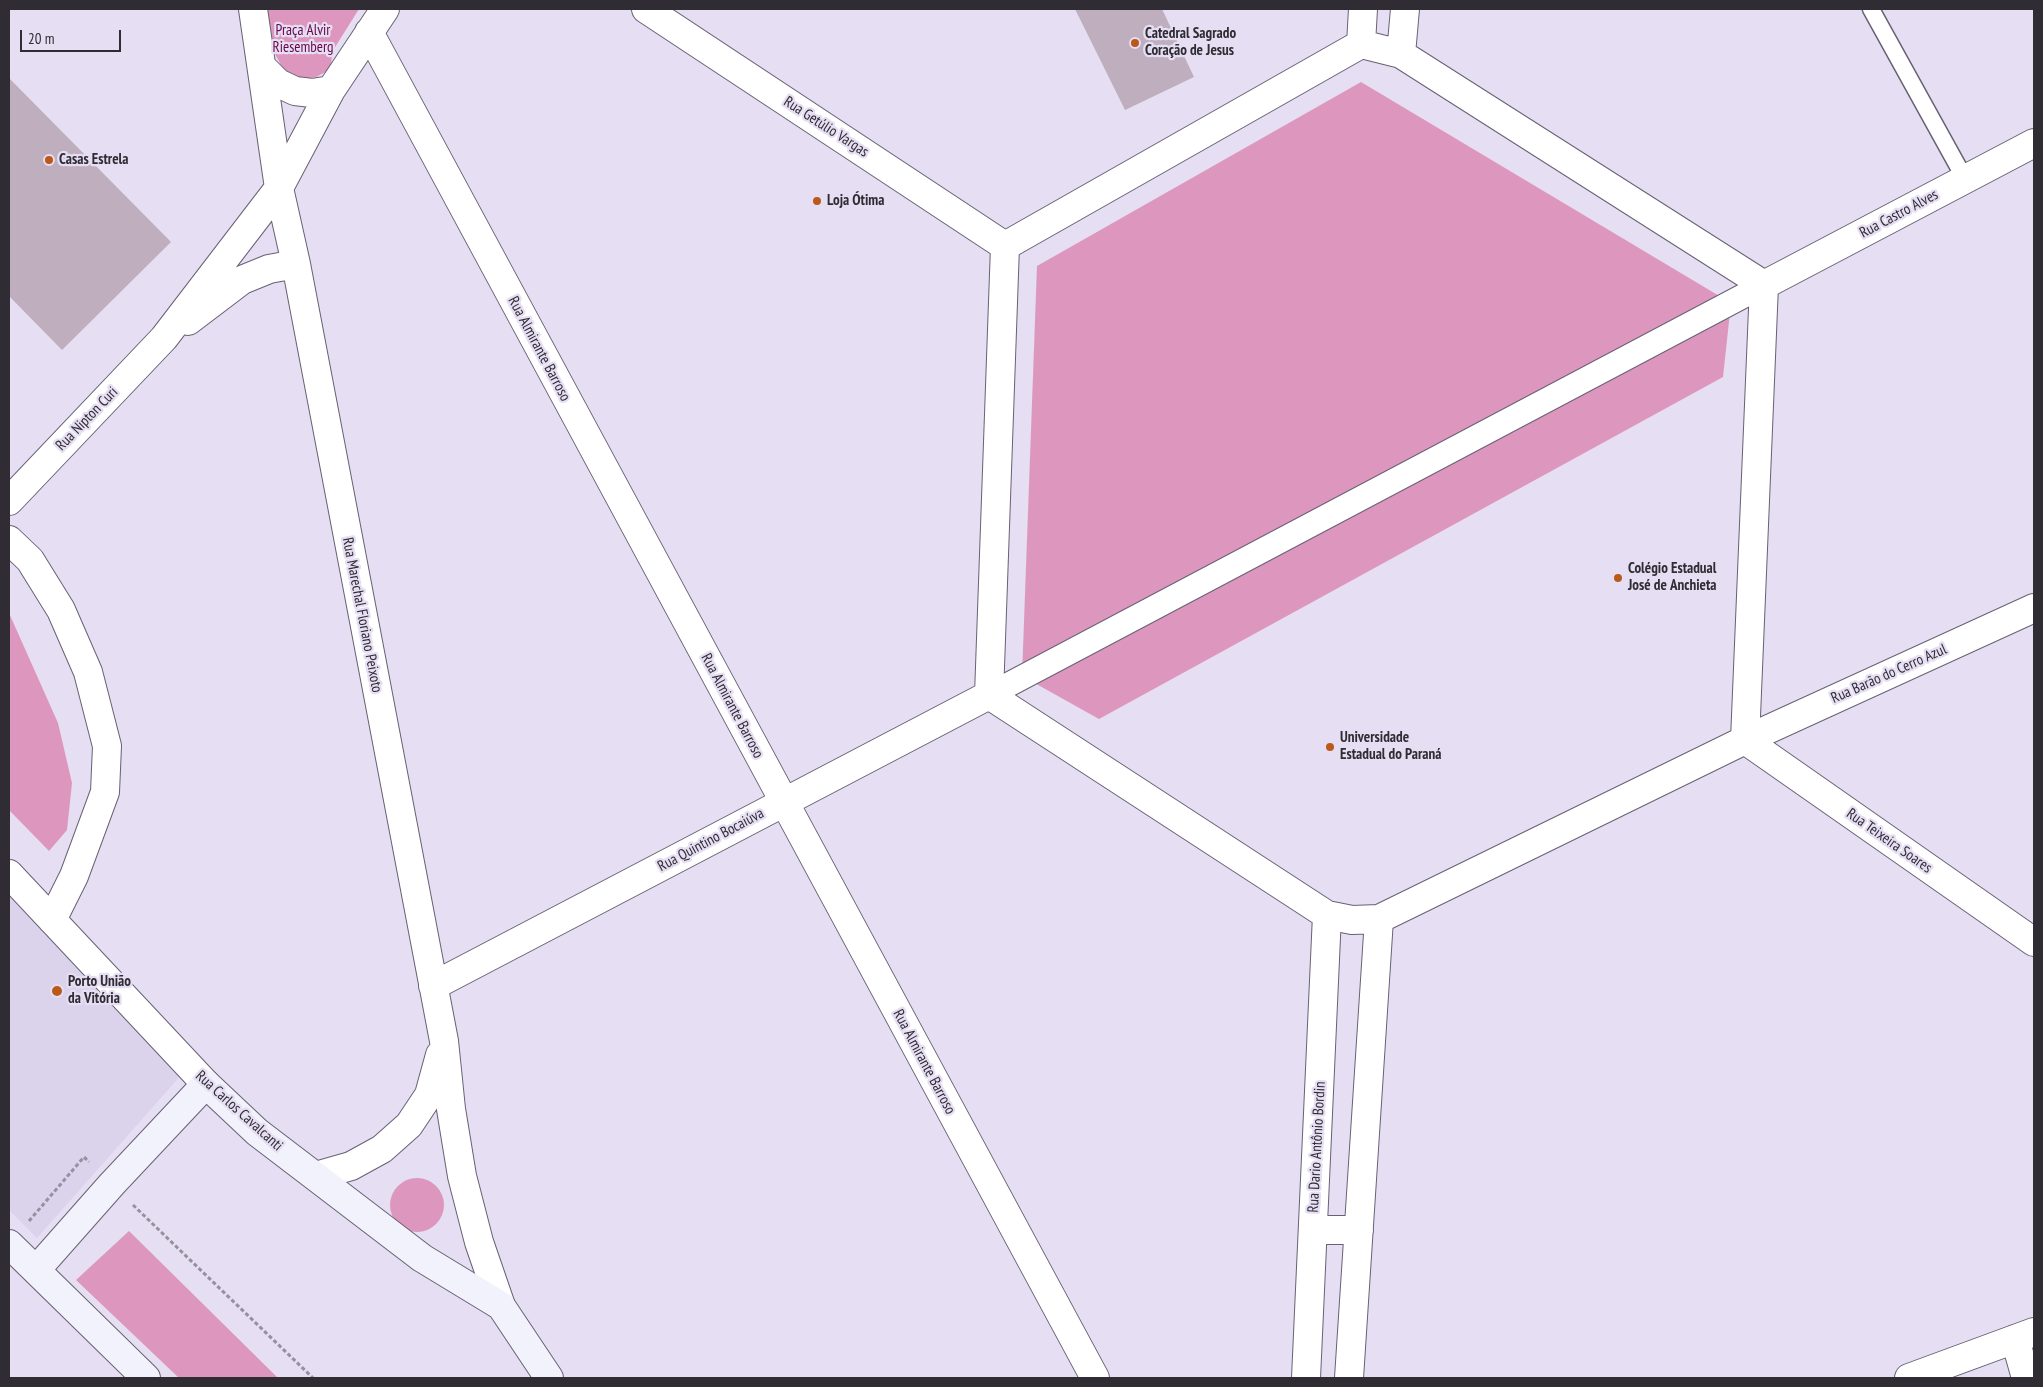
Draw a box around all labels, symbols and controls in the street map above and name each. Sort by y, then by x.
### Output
scale bar [22,20,124,52]
park label: Praça Alvir Riesemberg [273,22,333,57]
place label: Catedral Sagrado Coração de Jesus [1145,25,1236,60]
text: 20 m [28,29,54,48]
marker: Catedral Sagrado Coração de Jesus [1129,37,1141,49]
street label: Rua Getúlio Vargas [780,93,872,161]
place label: Casas Estrela [59,151,128,169]
marker: Casas Estrela [43,154,55,166]
street label: Rua Castro Alves [1857,186,1941,242]
place label: Loja Ótima [827,192,884,210]
marker: Loja Ótima [811,195,823,207]
street label: Rua Almirante Barroso [504,294,574,404]
street label: Rua Nipton Curi [52,383,122,455]
street label: Rua Marechal Floriano Peixoto [338,536,386,694]
place label: Colégio Estadual José de Anchieta [1628,560,1717,595]
marker: Colégio Estadual José de Anchieta [1612,572,1624,584]
street label: Rua Barão do Cerro Azul [1828,640,1950,708]
street label: Rua Almirante Barroso [697,651,767,761]
place label: Universidade Estadual do Paraná [1340,729,1441,764]
marker: Universidade Estadual do Paraná [1324,741,1336,753]
street label: Rua Quintino Bocaiúva [655,804,767,876]
street label: Rua Teixeira Soares [1843,805,1935,877]
place label: Porto União da Vitória [68,973,131,1008]
marker: Porto União da Vitória [50,984,64,998]
street label: Rua Almirante Barroso [889,1007,959,1117]
street label: Rua Carlos Cavalcanti [192,1067,286,1155]
street label: Rua Dario Antônio Bordin [1305,1081,1329,1213]

